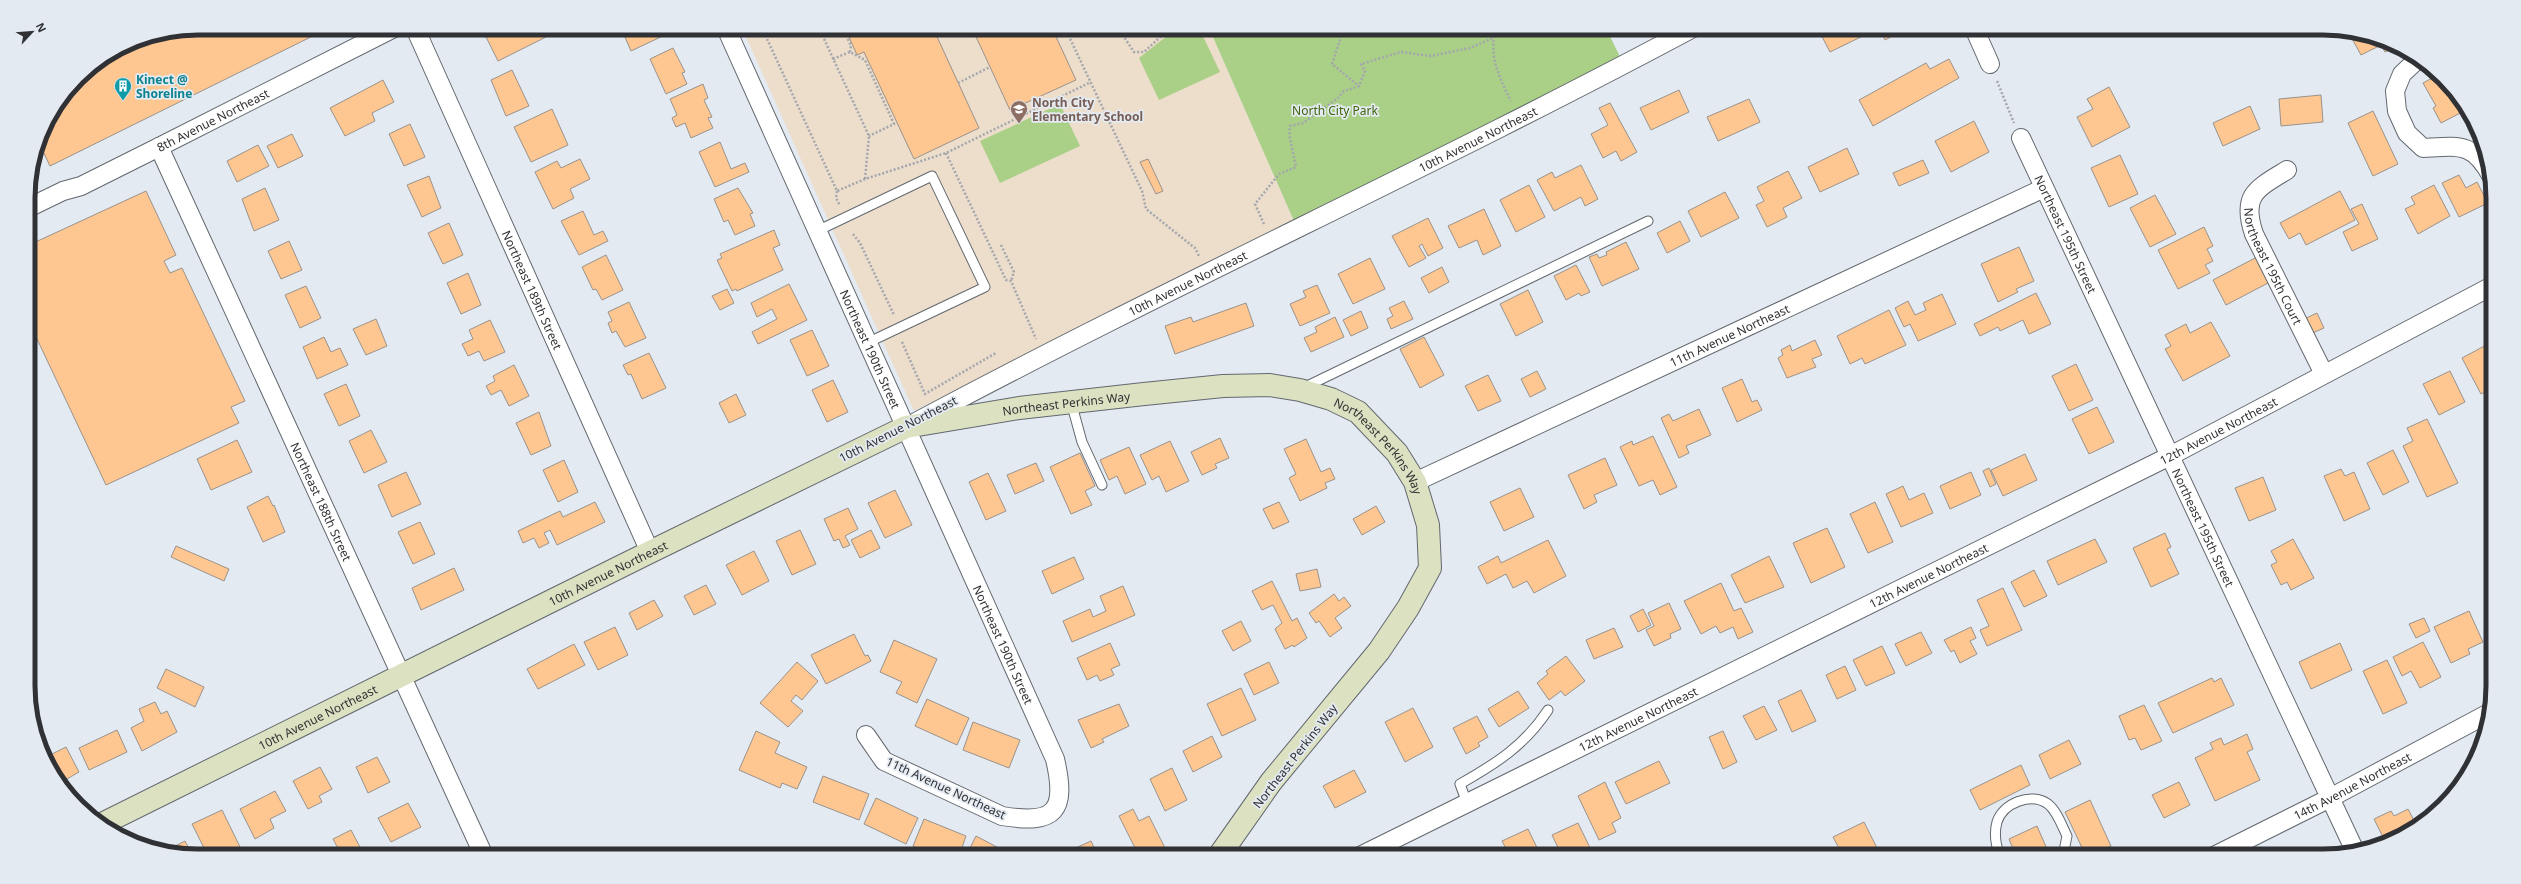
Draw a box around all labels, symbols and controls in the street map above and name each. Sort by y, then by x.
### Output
north arrow [12,12,52,52]
text: N [33,20,50,35]
place label: Kinect @ Shoreline [136,71,192,102]
building icon: Kinect @ Shoreline [113,76,133,101]
street label: 8th Avenue Northeast [154,84,272,155]
place label: North City Elementary School [1032,94,1143,125]
school or university icon: North City Elementary School [1009,99,1029,124]
park label: North City Park [1292,102,1378,119]
street label: 10th Avenue Northeast [1416,102,1541,176]
street label: Northeast 195th Street [2031,172,2101,297]
street label: Northeast 195th Court [2241,207,2307,328]
street label: Northeast 189th Street [498,228,567,353]
street label: 10th Avenue Northeast [1125,246,1250,320]
street label: Northeast 190th Street [836,287,905,412]
street label: 11th Avenue Northeast [1667,299,1793,370]
street label: Northeast Perkins Way [1001,387,1132,419]
street label: 10th Avenue Northeast [836,391,961,466]
street label: 12th Avenue Northeast [2157,392,2281,468]
street label: Northeast Perkins Way [1331,393,1427,497]
street label: Northeast 188th Street [287,439,356,564]
street label: Northeast 195th Street [2168,465,2239,590]
street label: 10th Avenue Northeast [546,536,671,610]
street label: 12th Avenue Northeast [1866,538,1991,612]
street label: Northeast 190th Street [969,582,1038,707]
street label: 10th Avenue Northeast [255,680,381,754]
street label: 12th Avenue Northeast [1576,682,1701,755]
street label: Northeast Perkins Way [1249,700,1342,812]
street label: 14th Avenue Northeast [2290,747,2415,824]
street label: 11th Avenue Northeast [883,753,1009,824]

